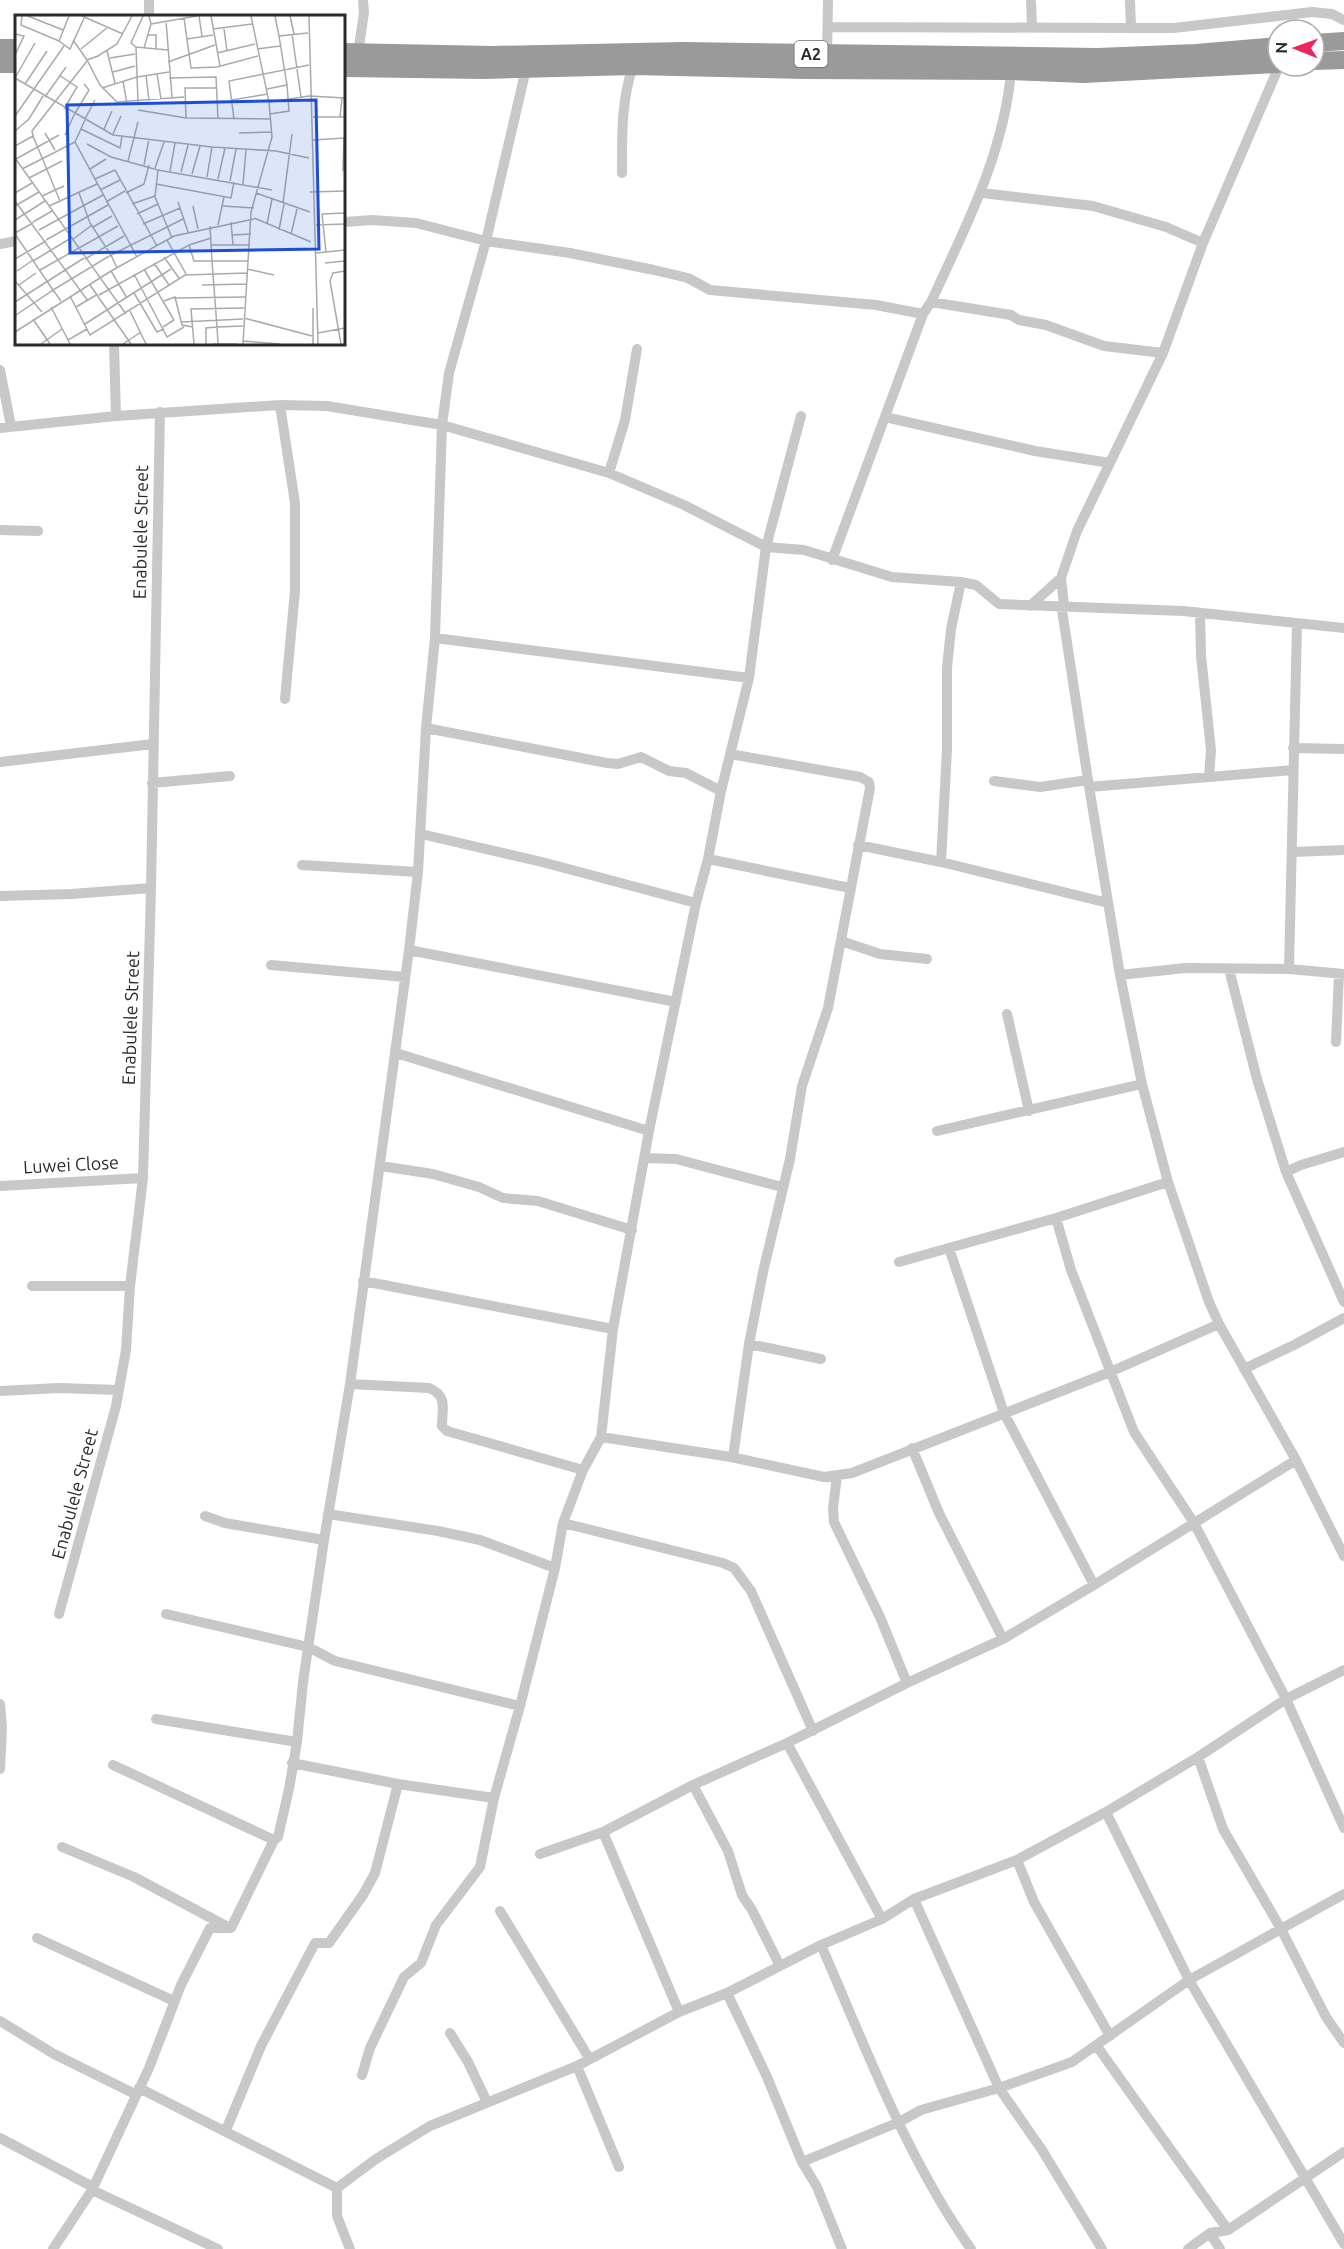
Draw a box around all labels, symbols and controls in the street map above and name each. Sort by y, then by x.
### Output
inset map [15,15,345,345]
north arrow [1266,18,1326,78]
road number: A2 [794,41,828,67]
text: N [1272,42,1290,54]
street label: Enabulele Street [129,465,151,599]
street label: Enabulele Street [118,951,142,1085]
street label: Luwei Close [23,1152,119,1176]
street label: Enabulele Street [47,1426,101,1561]

